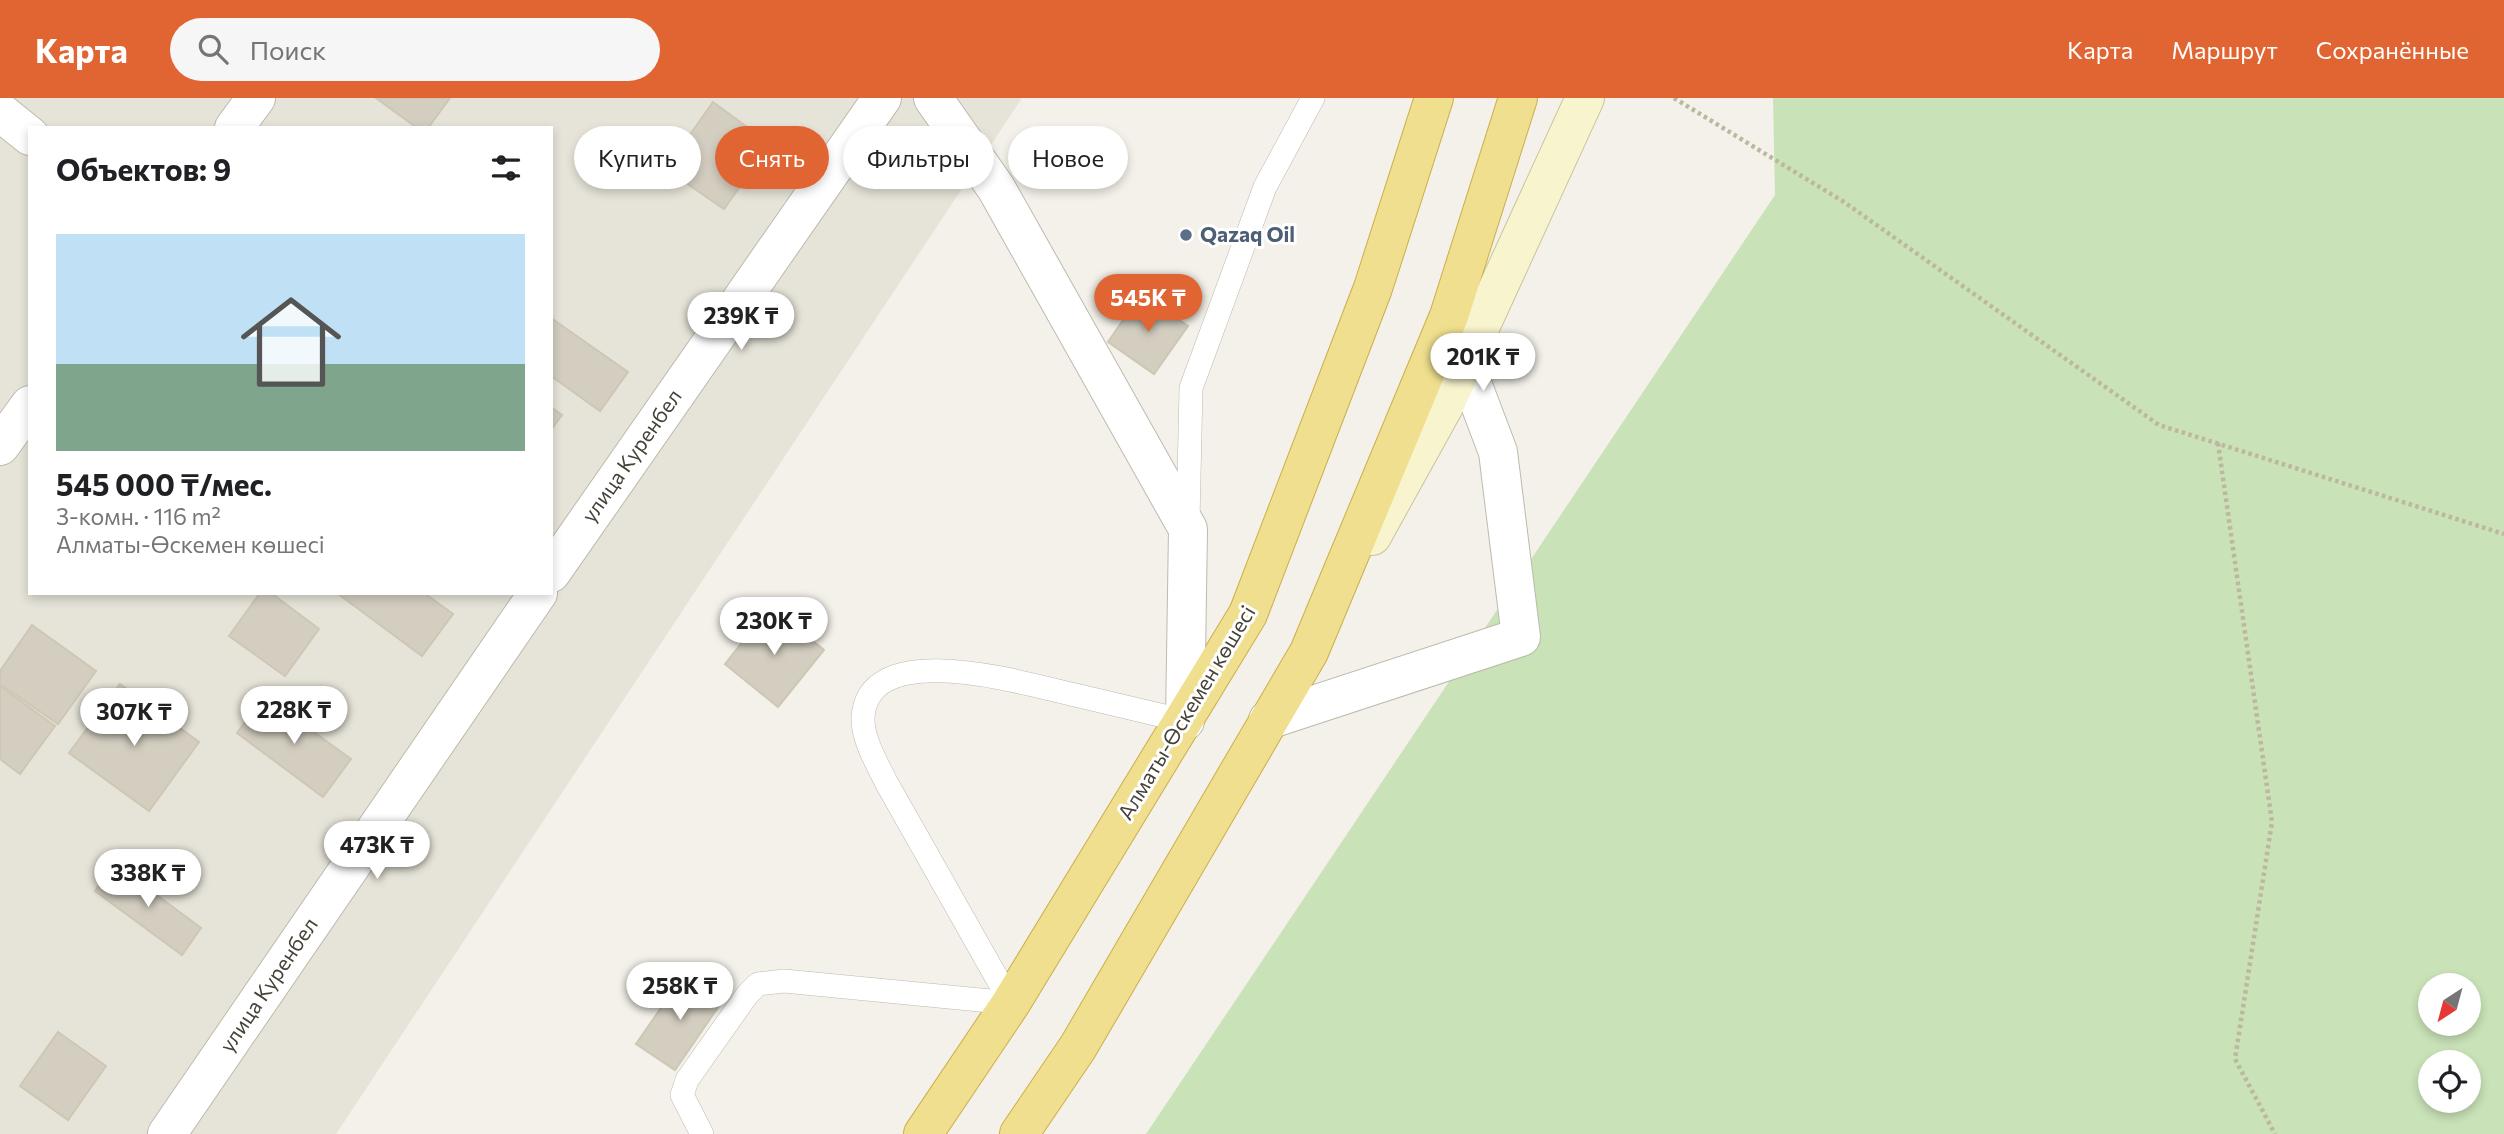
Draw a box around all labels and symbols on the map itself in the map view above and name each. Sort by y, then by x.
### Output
place label: Qazaq Oil [1200,221,1295,246]
marker: Qazaq Oil [1178,227,1194,243]
pin: 545K ₸ [1091,274,1205,334]
pin: 239K ₸ [684,292,798,352]
pin: 201K ₸ [1426,334,1540,393]
street label: улица Куренбел [576,384,686,527]
pin: 230K ₸ [717,598,831,657]
street label: Алматы-Өскемен көшесі [1112,601,1260,824]
pin: 228K ₸ [237,686,351,746]
pin: 307K ₸ [77,688,191,748]
pin: 473K ₸ [320,822,434,881]
pin: 338K ₸ [91,850,205,909]
street label: улица Куренбел [214,912,322,1056]
pin: 258K ₸ [623,962,737,1022]
north arrow [2418,973,2482,1036]

